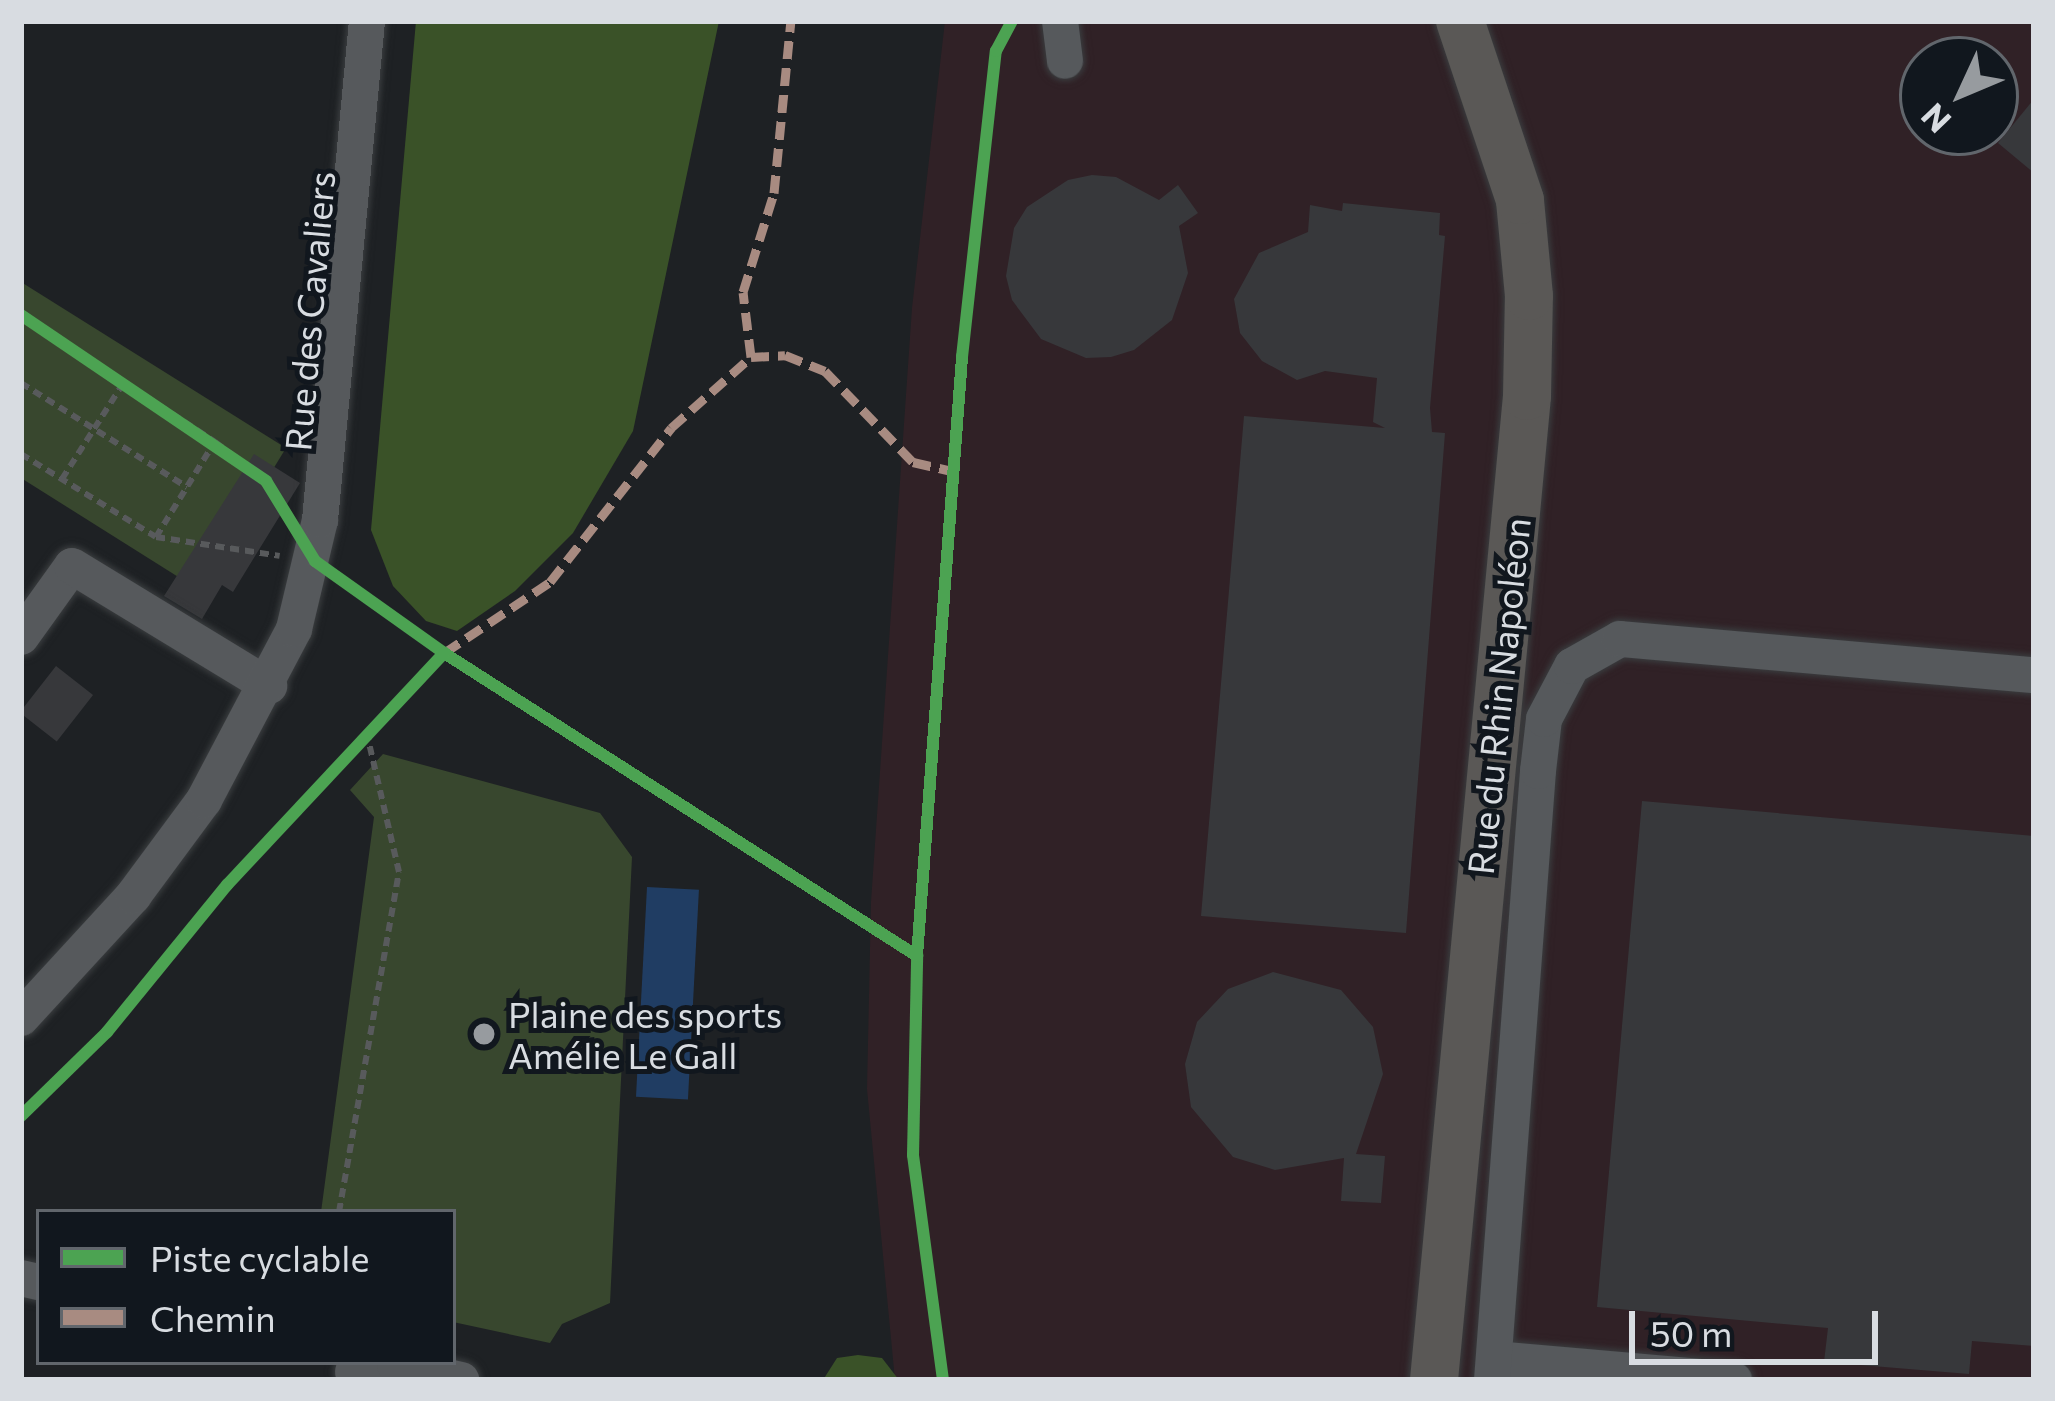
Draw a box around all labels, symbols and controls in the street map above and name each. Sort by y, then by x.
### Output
north arrow [1899,36,2019,156]
text: N [1912,96,1958,142]
street label: Rue des Cavaliers [275,169,343,453]
street label: Rue du Rhin Napoléon [1458,516,1538,876]
place label: Plaine des sports Amélie Le Gall [508,991,782,1076]
marker: Plaine des sports Amélie Le Gall [471,1021,497,1047]
legend [36,1209,456,1365]
text: Piste cyclable [150,1235,370,1279]
scale bar [1635,1287,1884,1361]
text: Chemin [150,1295,276,1339]
text: 50 m [1650,1310,1732,1354]

